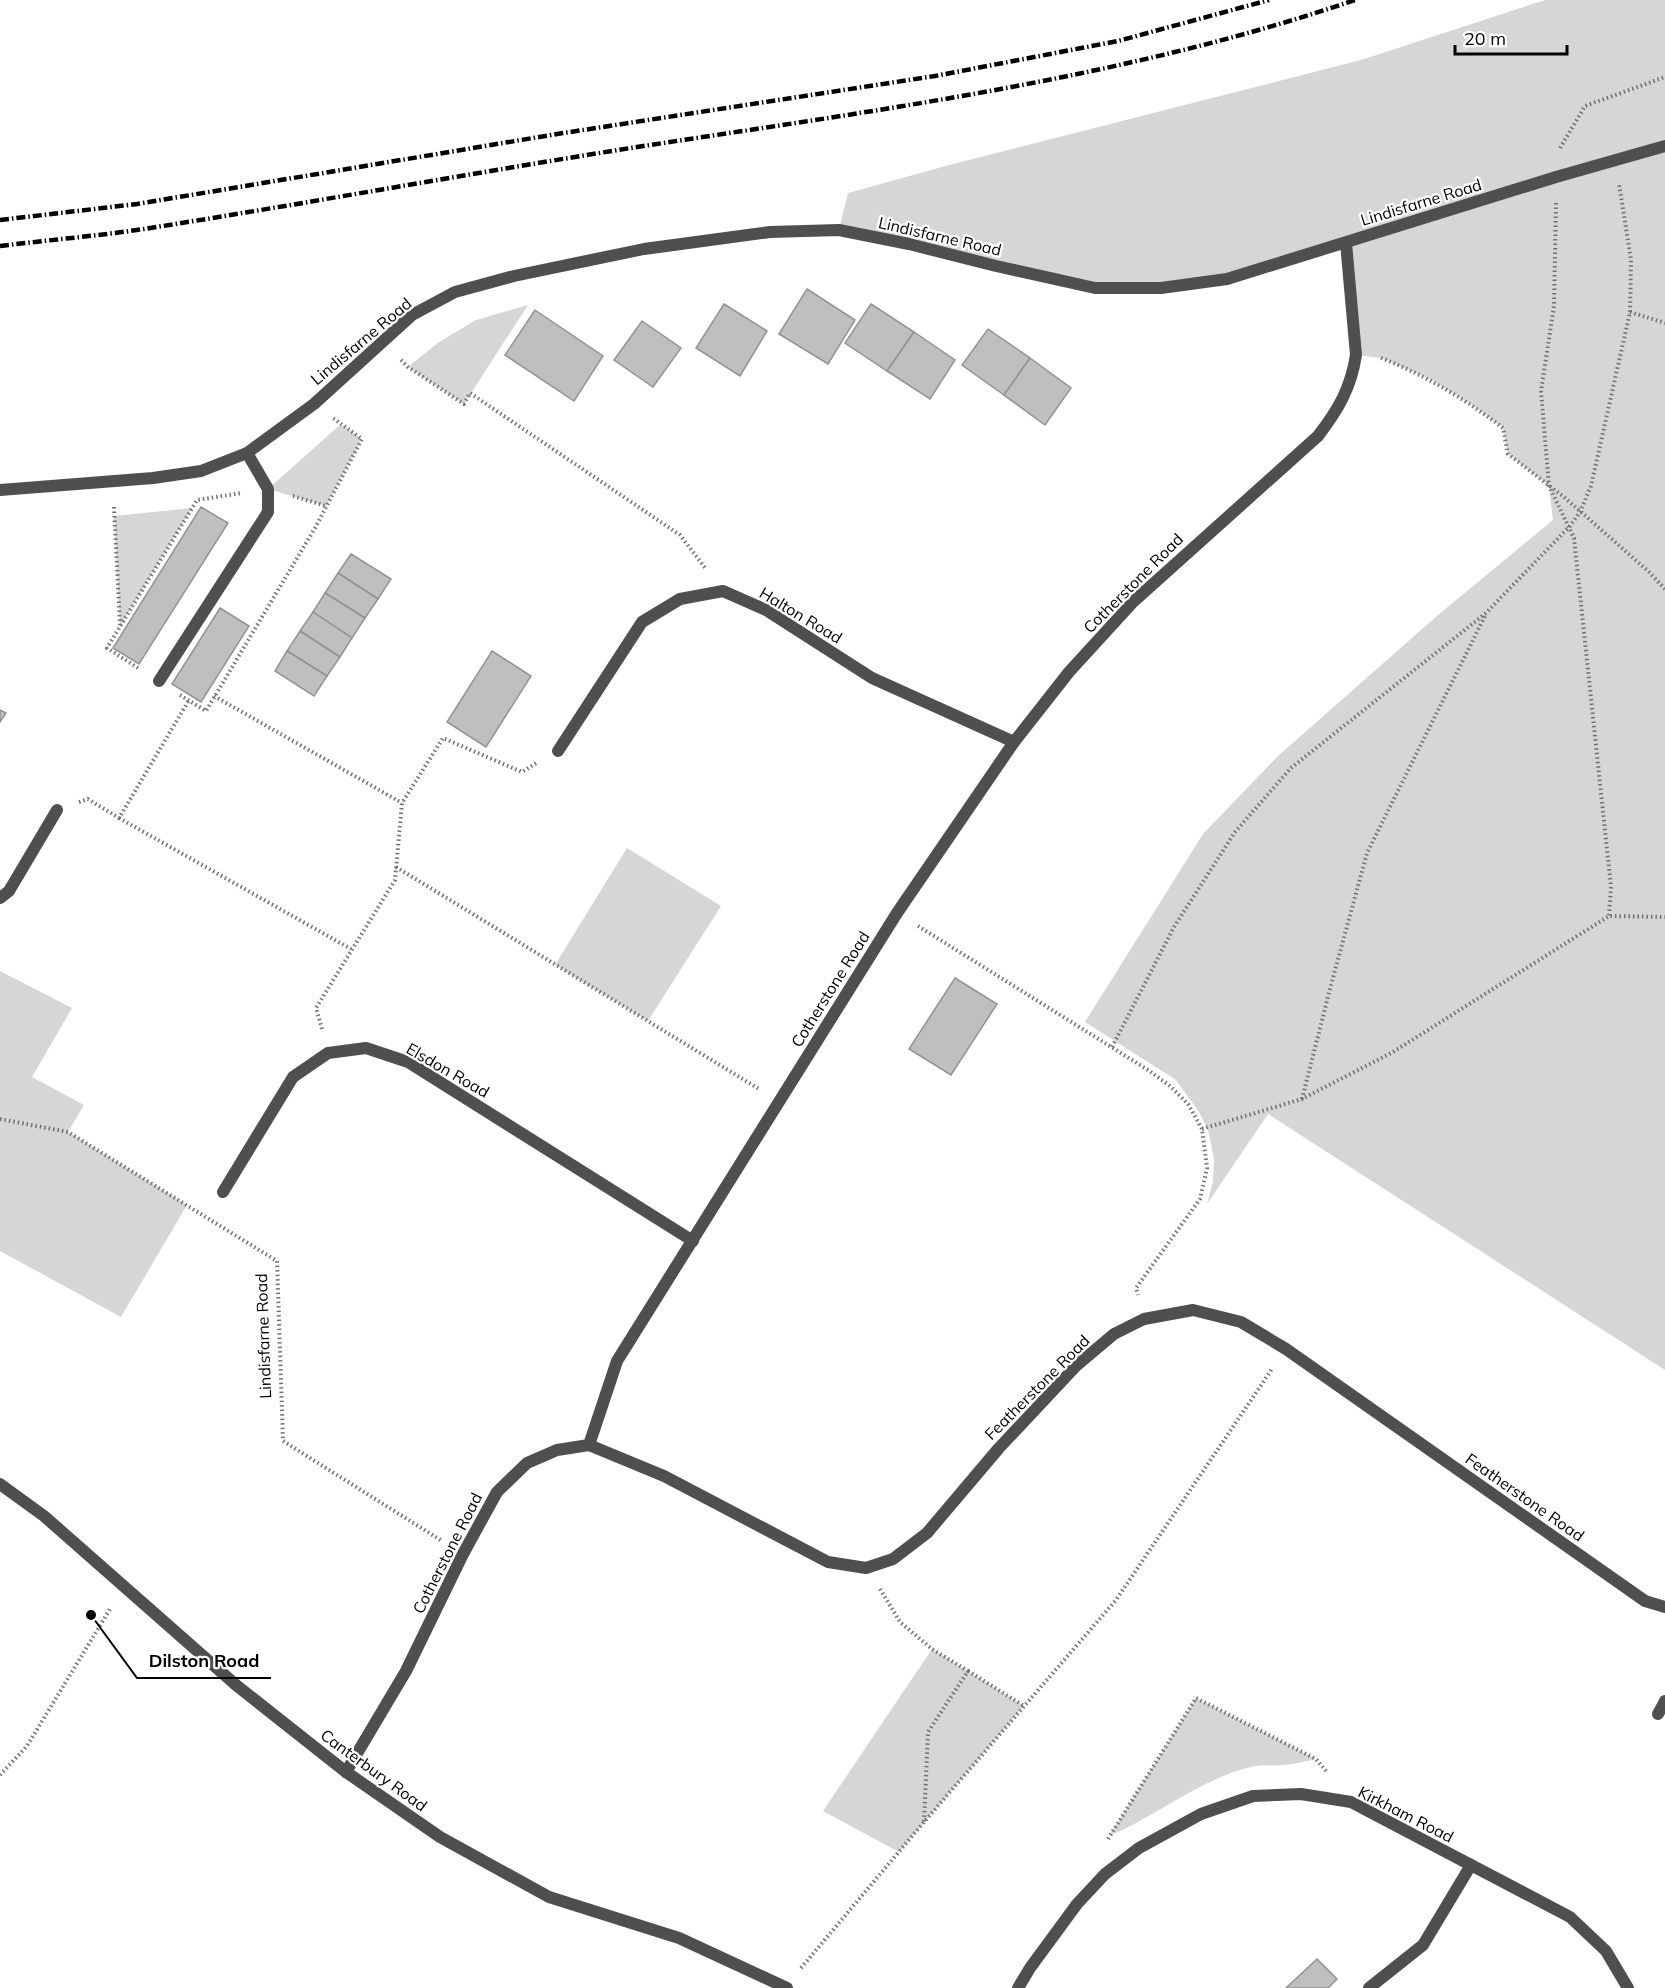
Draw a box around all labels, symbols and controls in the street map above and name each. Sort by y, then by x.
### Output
scale bar [1455,18,1568,56]
text: 20 m [1464,27,1506,50]
street label: Lindisfarne Road [1358,174,1484,230]
street label: Lindisfarne Road [877,212,1003,260]
street label: Lindisfarne Road [307,293,415,389]
street label: Cotherstone Road [1079,529,1187,637]
street label: Halton Road [756,582,846,648]
street label: Cotherstone Road [786,927,874,1051]
street label: Elsdon Road [403,1038,493,1102]
street label: Lindisfarne Road [251,1273,275,1399]
street label: Featherstone Road [980,1330,1094,1444]
street label: Featherstone Road [1462,1449,1588,1545]
street label: Cotherstone Road [408,1489,486,1617]
callout: Dilston Road [137,1642,271,1678]
text: Dilston Road [149,1649,259,1672]
street label: Canterbury Road [317,1725,431,1815]
street label: Kirkham Road [1355,1781,1457,1847]

